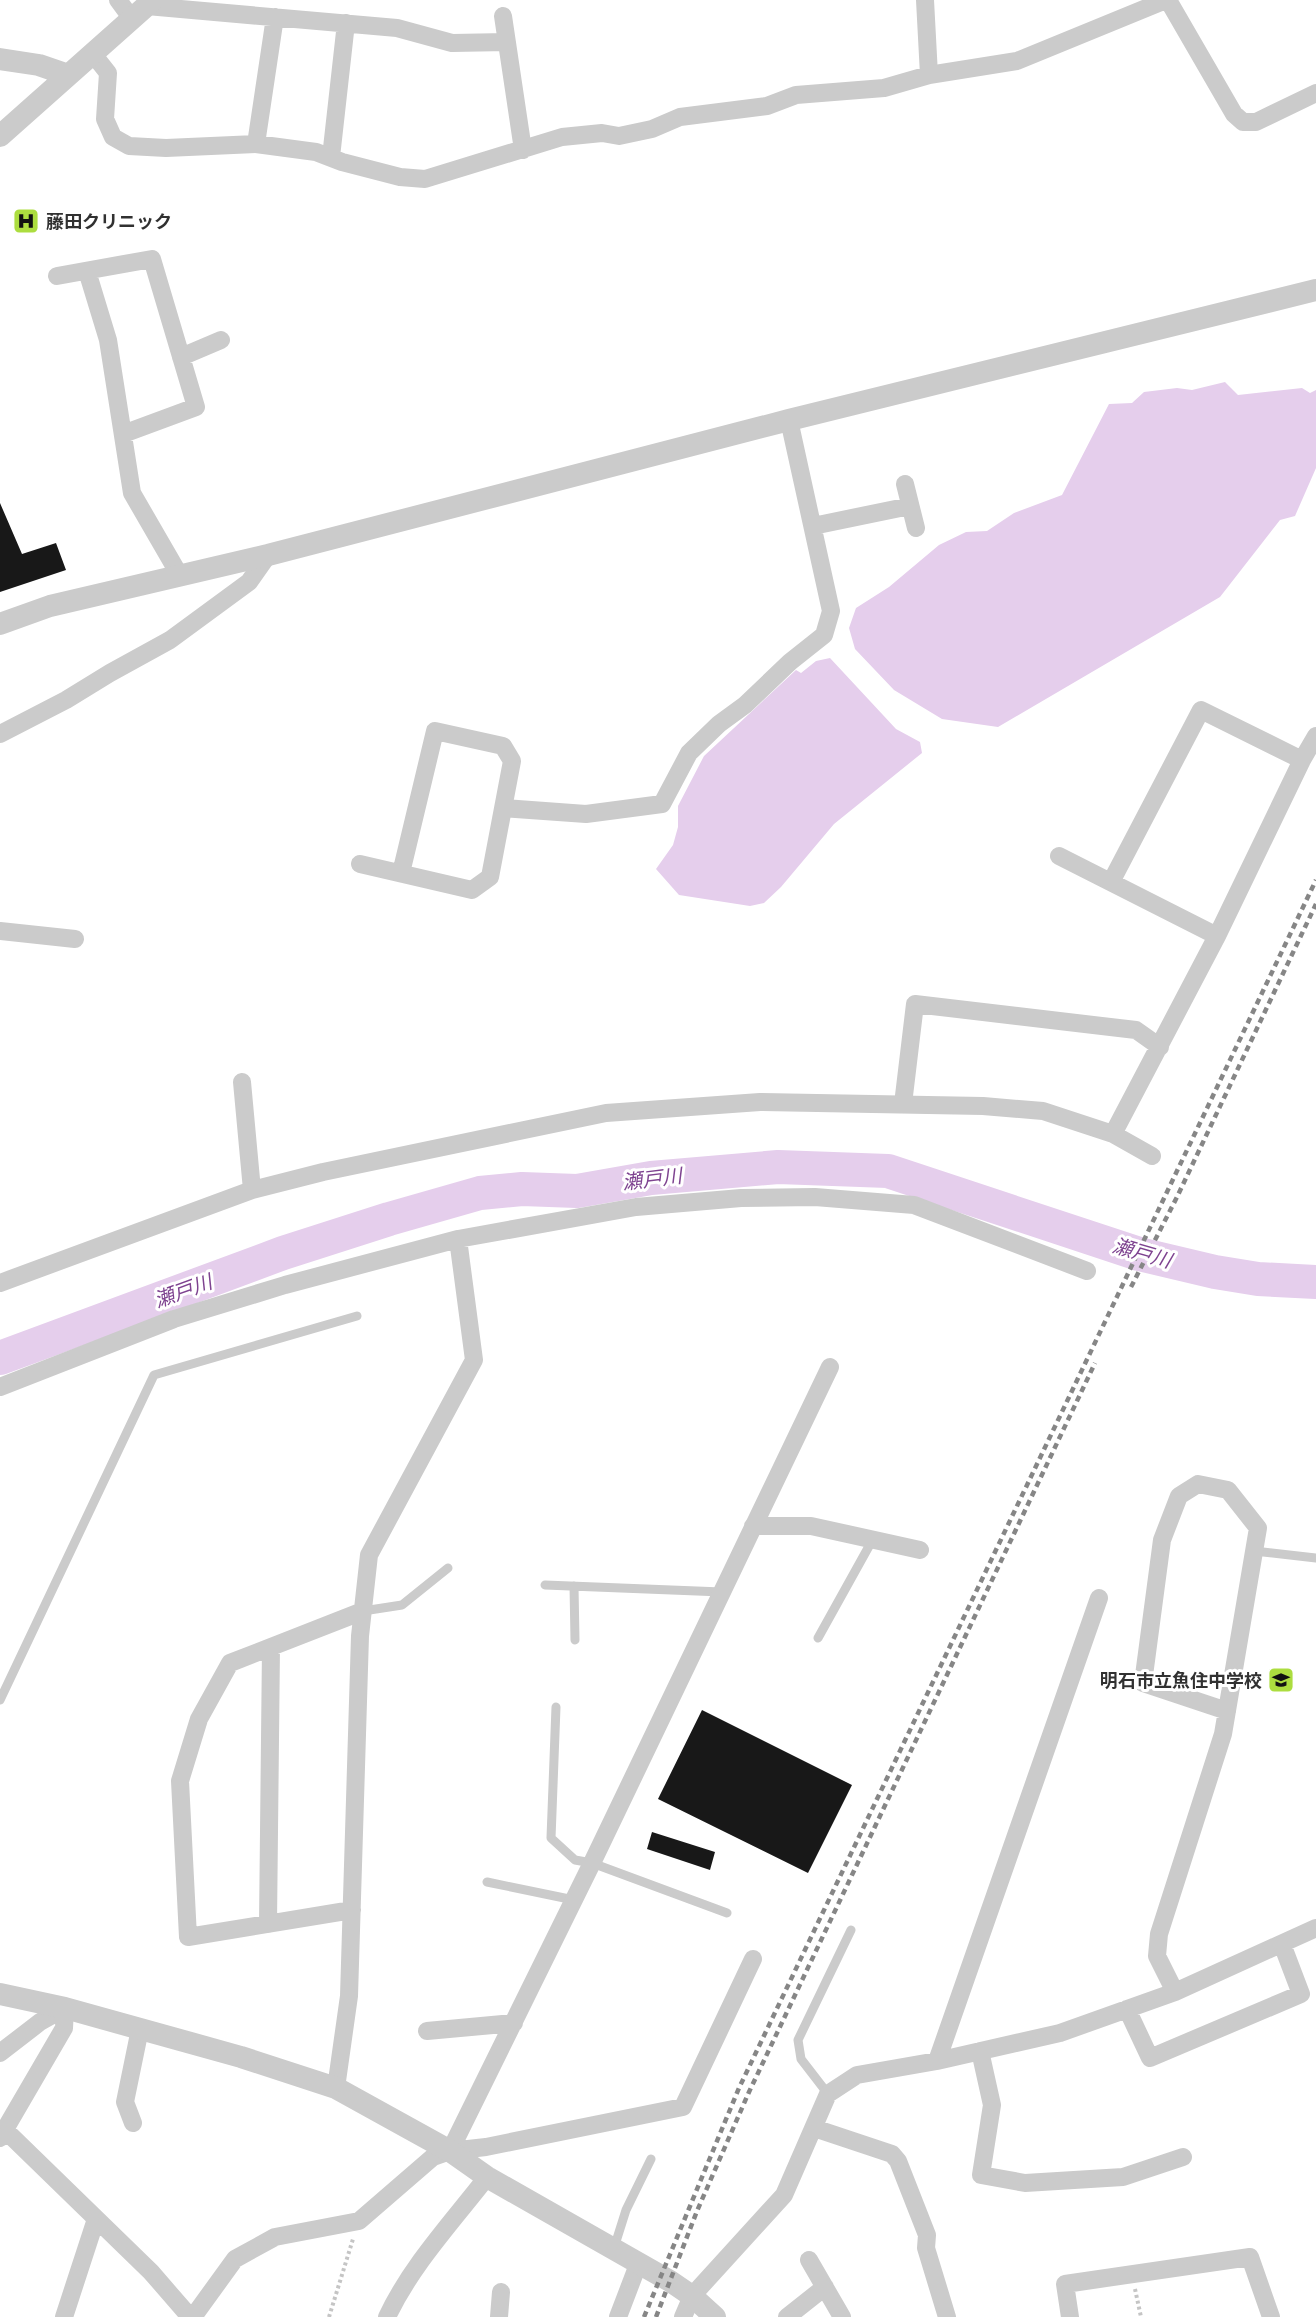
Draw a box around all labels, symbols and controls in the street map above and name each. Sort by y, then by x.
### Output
hospital icon: 藤田クリニック [11,206,41,236]
place label: 藤田クリニック [46,211,172,232]
water label: 瀬戸川 [621,1163,685,1195]
water label: 瀬戸川 [1110,1233,1176,1273]
water label: 瀬戸川 [151,1269,217,1313]
school or university icon: 明石市立魚住中学校 [1266,1665,1296,1695]
place label: 明石市立魚住中学校 [1100,1670,1262,1691]

